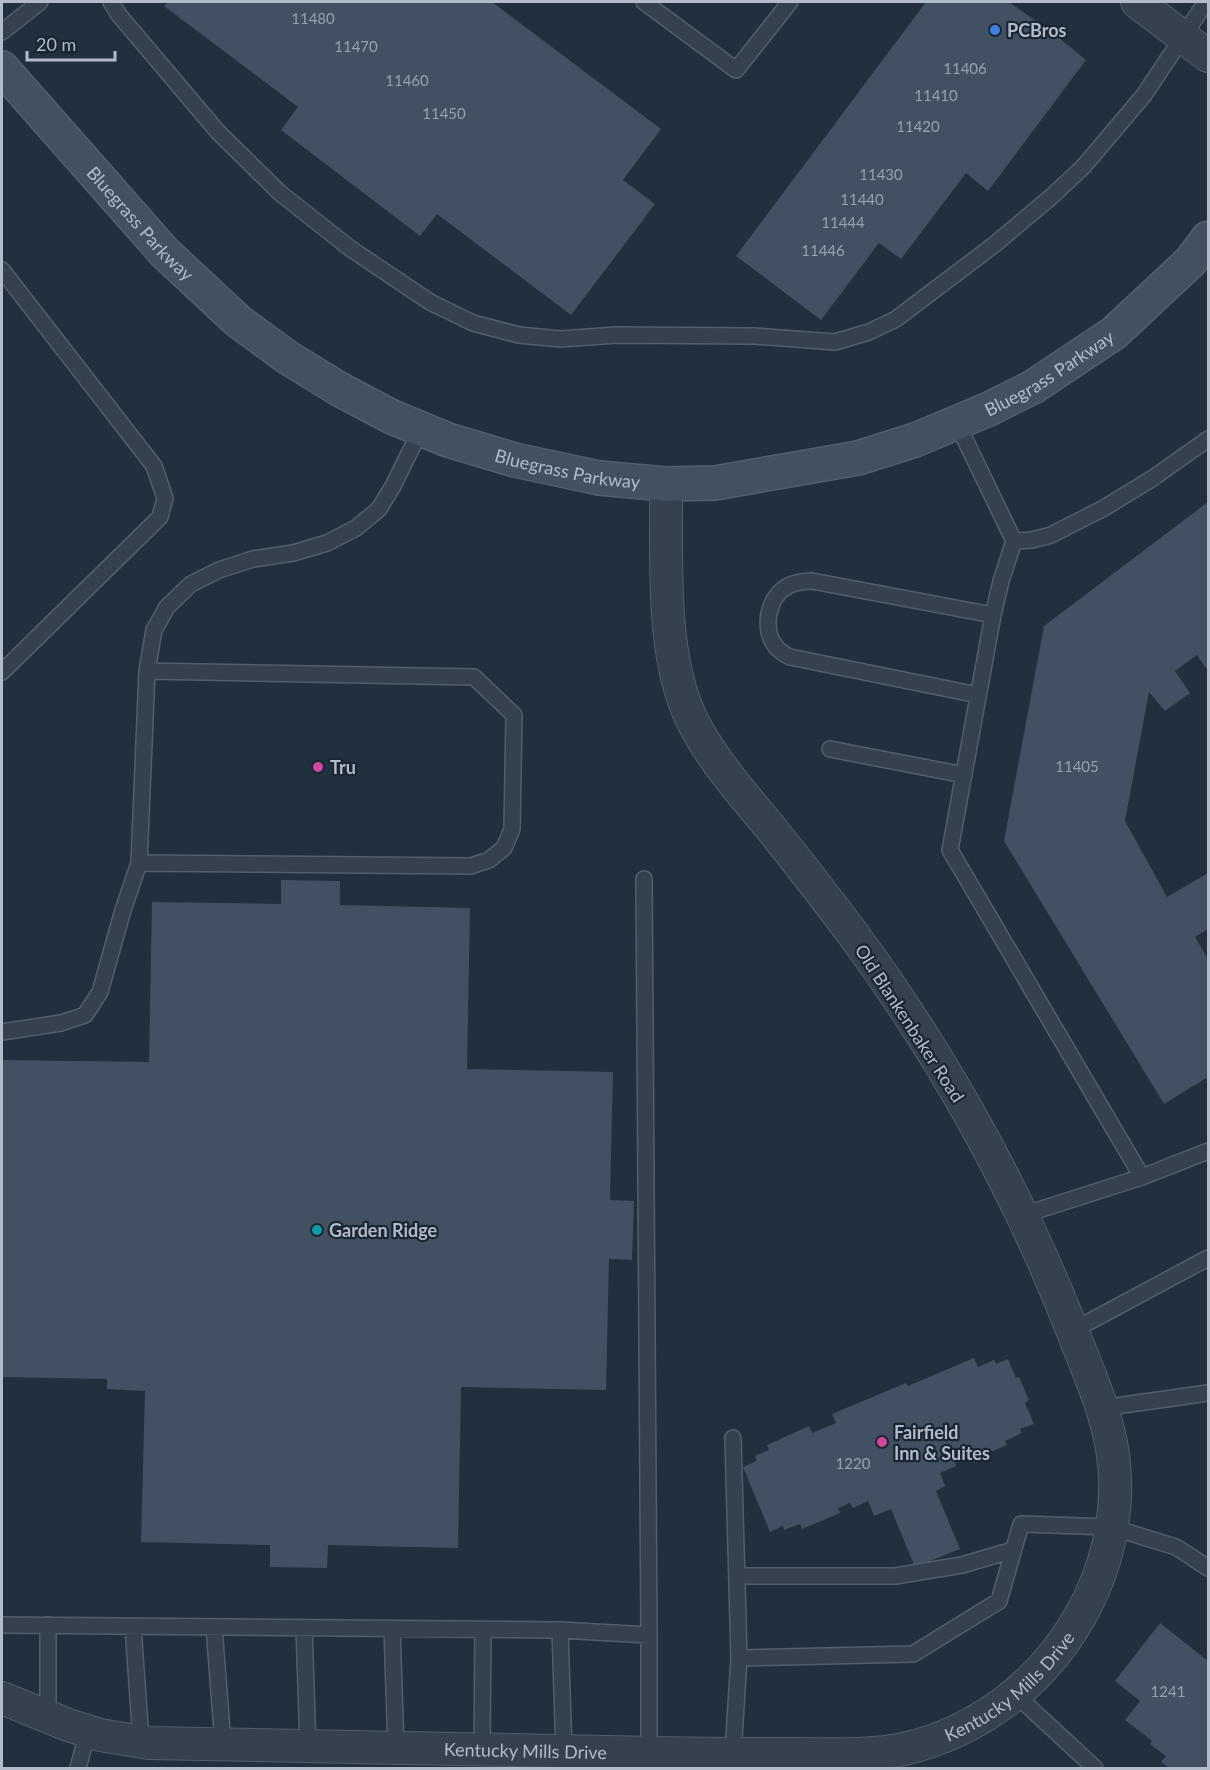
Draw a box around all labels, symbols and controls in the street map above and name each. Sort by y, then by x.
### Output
house number: 11480 [291,9,335,27]
place label: PCBros [1007,19,1067,41]
marker: PCBros [988,23,1002,37]
scale bar [27,24,116,62]
text: 20 m [36,33,76,55]
house number: 11470 [334,37,378,55]
house number: 11406 [943,59,987,77]
house number: 11460 [385,71,429,89]
house number: 11410 [914,86,958,104]
house number: 11450 [422,104,466,122]
house number: 11420 [896,117,940,135]
street label: Bluegrass Parkway [82,161,199,285]
house number: 11430 [859,165,903,183]
house number: 11440 [840,190,884,208]
house number: 11444 [821,213,865,231]
house number: 11446 [801,241,845,259]
street label: Bluegrass Parkway [981,325,1118,420]
street label: Bluegrass Parkway [492,444,642,493]
place label: Tru [330,756,356,778]
house number: 11405 [1055,757,1099,775]
marker: Tru [311,760,325,774]
street label: Old Blankenbaker Road [851,940,969,1106]
place label: Garden Ridge [329,1219,438,1241]
marker: Garden Ridge [310,1223,324,1237]
place label: Fairfield Inn & Suites [894,1421,990,1464]
marker: Fairfield Inn & Suites [875,1435,889,1449]
house number: 1220 [836,1454,871,1472]
street label: Kentucky Mills Drive [941,1627,1079,1746]
house number: 1241 [1151,1682,1185,1700]
street label: Kentucky Mills Drive [444,1738,607,1763]

